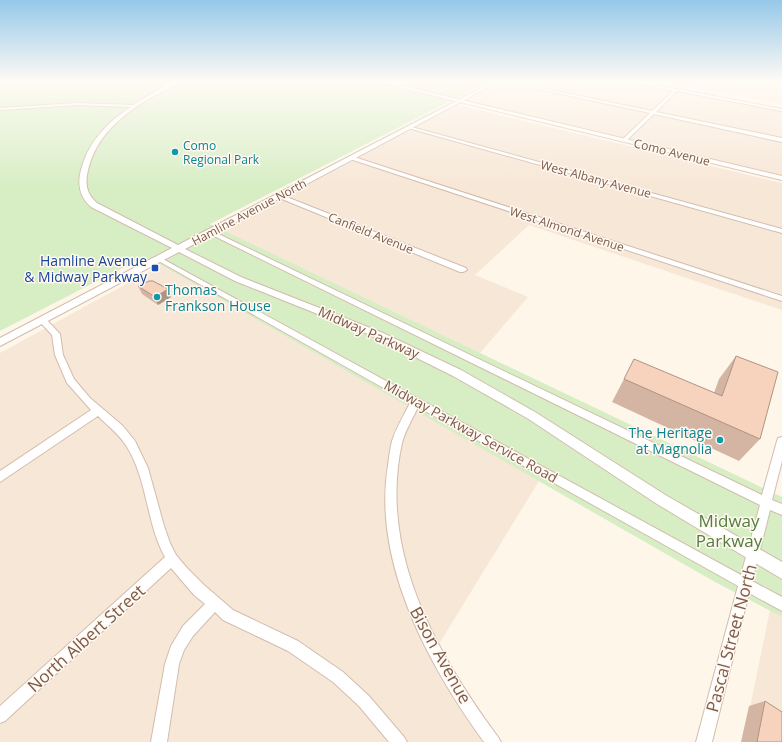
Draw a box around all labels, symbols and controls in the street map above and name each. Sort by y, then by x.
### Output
street label: Como Avenue [632,134,712,170]
place label: Como Regional Park [183,137,260,168]
marker: Como Regional Park [170,147,180,157]
street label: West Albany Avenue [539,156,653,202]
street label: Hamline Avenue North [189,175,309,249]
street label: West Almond Avenue [508,202,627,256]
street label: Canfield Avenue [326,208,416,258]
place label: Hamline Avenue & Midway Parkway [24,251,148,286]
marker: Hamline Avenue & Midway Parkway [150,263,160,273]
place label: Thomas Frankson House [165,280,271,315]
marker: Thomas Frankson House [152,292,162,302]
street label: Midway Parkway [315,301,424,363]
street label: Midway Parkway Service Road [381,375,561,487]
place label: The Heritage at Magnolia [629,423,712,458]
marker: The Heritage at Magnolia [715,435,725,445]
park label: Midway Parkway [696,509,763,552]
street label: Pascal Street North [700,561,762,715]
street label: North Albert Street [22,579,150,697]
street label: Bison Avenue [405,602,477,708]

